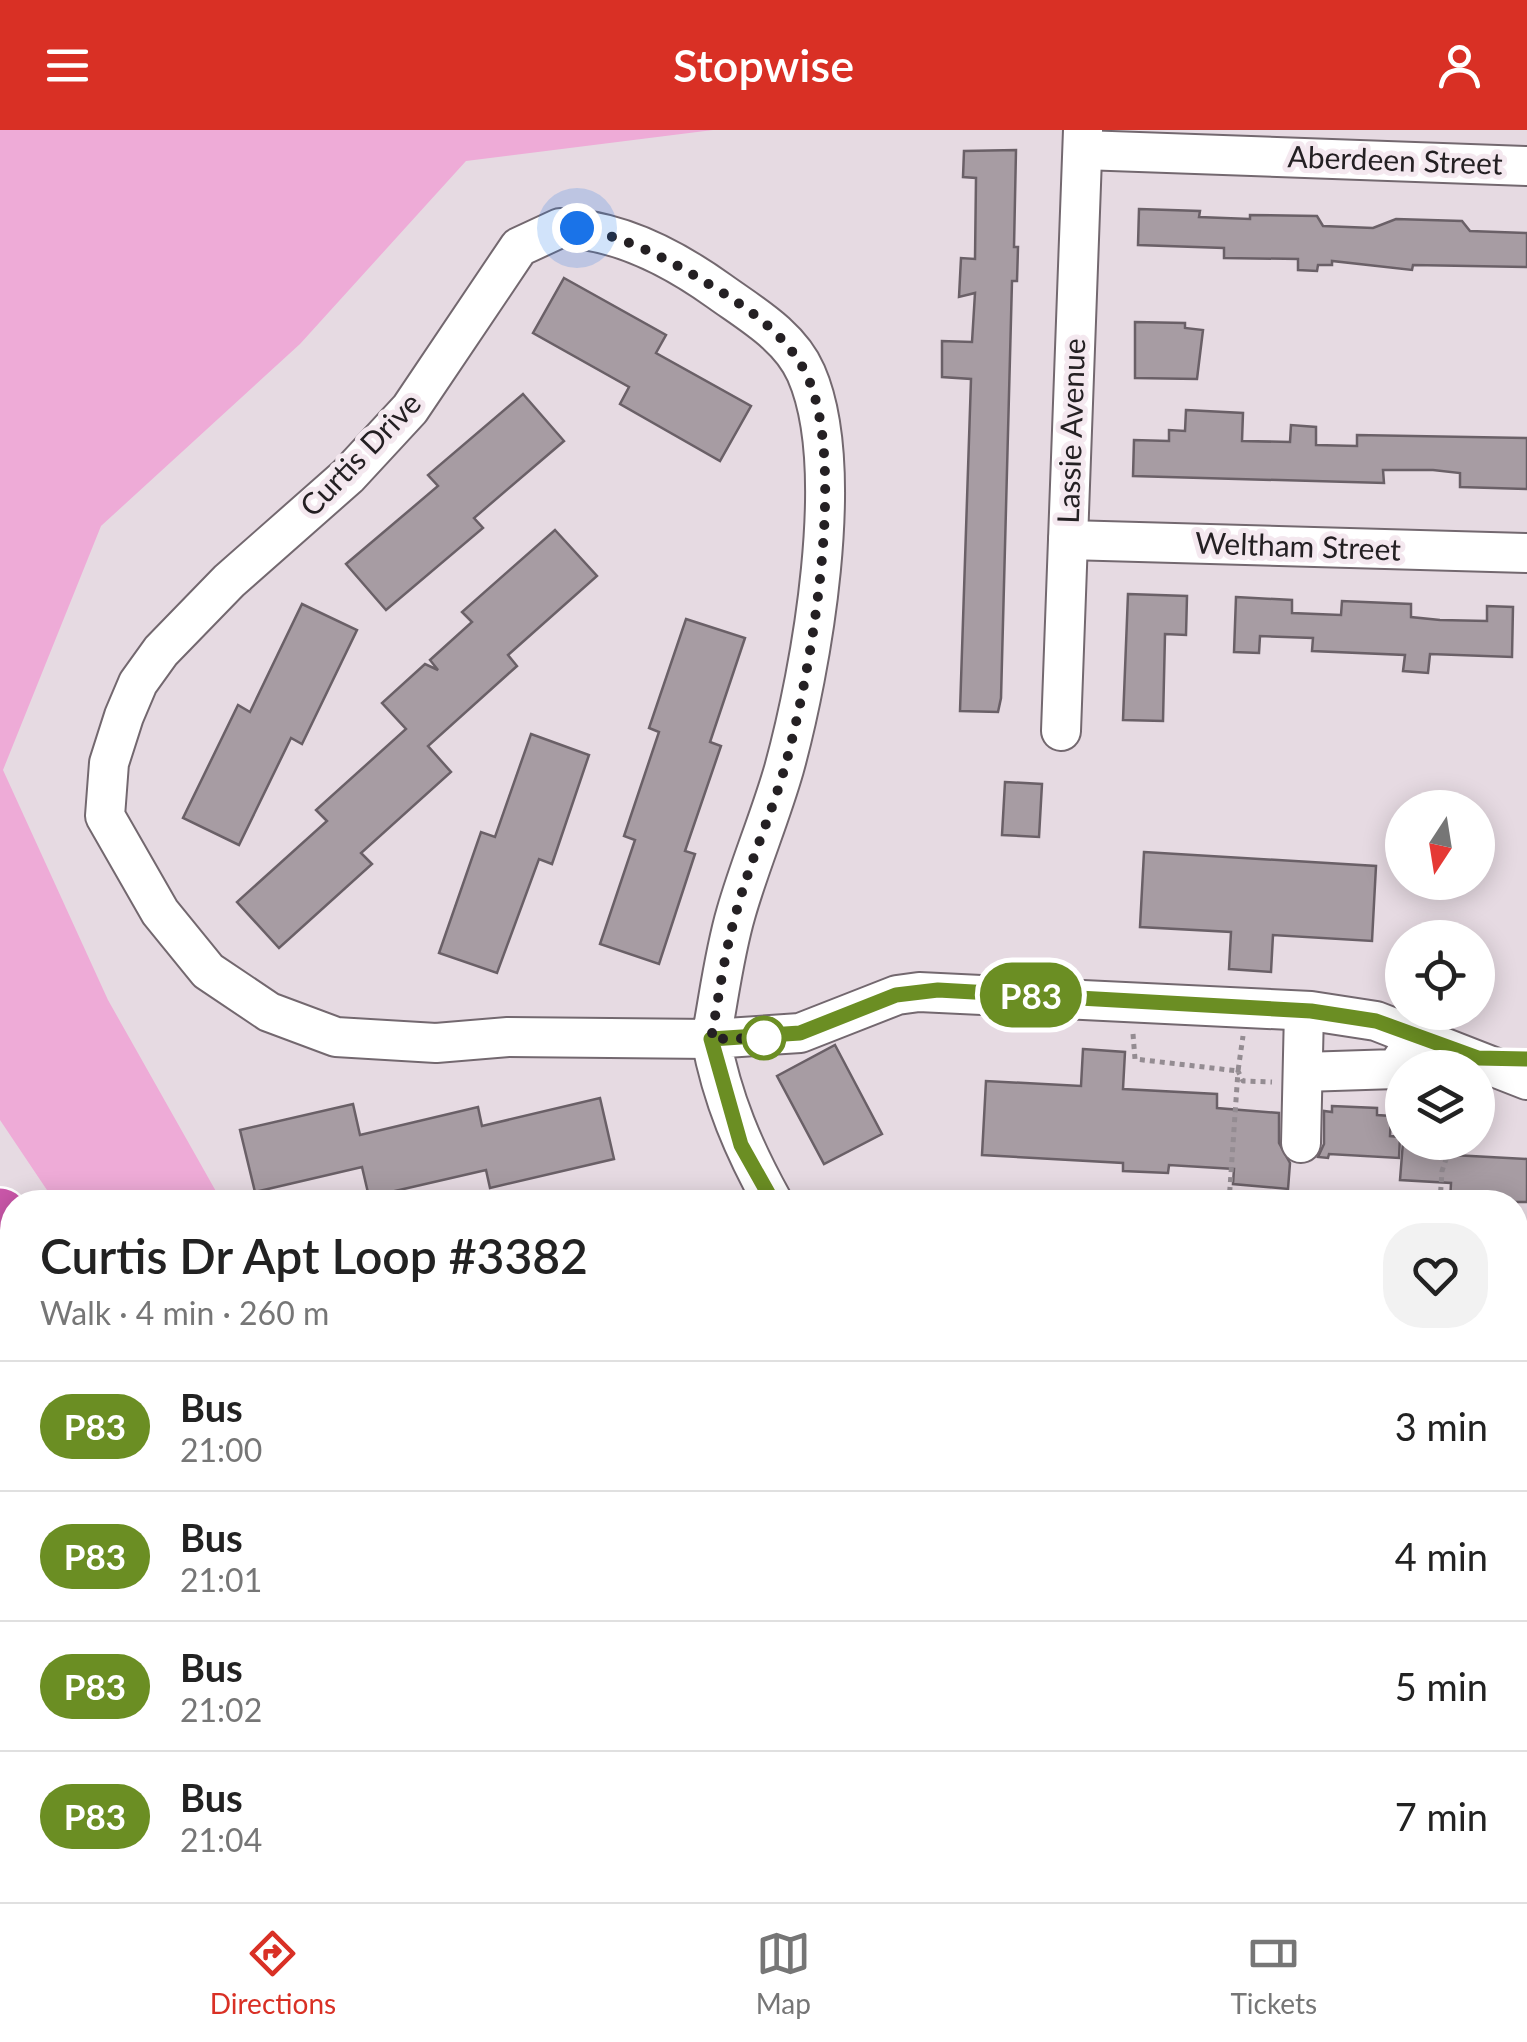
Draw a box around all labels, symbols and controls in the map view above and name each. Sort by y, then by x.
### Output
icon: menu [40,38,95,93]
text: Stopwise [673,38,854,92]
icon: person [1432,38,1487,93]
street label: Aberdeen Street [1287,137,1503,181]
your location [552,203,602,253]
street label: Lassie Avenue [1049,338,1091,524]
street label: Curtis Drive [292,384,427,523]
street label: Weltham Street [1194,523,1402,567]
north arrow [1385,790,1495,900]
map controls [1385,790,1495,1160]
button: locate [1385,920,1495,1030]
line badge: P83 [974,962,1088,1028]
text: P83 [1000,974,1062,1016]
unlabelled marker [743,1017,785,1059]
button: layers [1385,1050,1495,1160]
button: heart [1383,1223,1488,1328]
text: Curtis Dr Apt Loop #3382 [40,1227,588,1284]
text: Walk · 4 min · 260 m [40,1293,329,1332]
text: Bus [180,1384,243,1430]
text: 3 min [1395,1403,1488,1449]
text: P83 [64,1405,126,1447]
text: 21:00 [180,1430,262,1469]
text: Bus [180,1514,243,1560]
text: 4 min [1395,1533,1488,1579]
text: P83 [64,1535,126,1577]
text: 21:01 [180,1560,262,1599]
text: Bus [180,1644,243,1690]
text: 5 min [1395,1663,1488,1709]
text: P83 [64,1665,126,1707]
text: 21:02 [180,1690,262,1729]
text: Bus [180,1774,243,1820]
text: 7 min [1395,1793,1488,1839]
text: P83 [64,1795,126,1837]
text: 21:04 [180,1820,262,1859]
tab: Directions [210,1926,336,2020]
tab: Map [756,1926,811,2020]
tab: Tickets [1230,1926,1317,2020]

